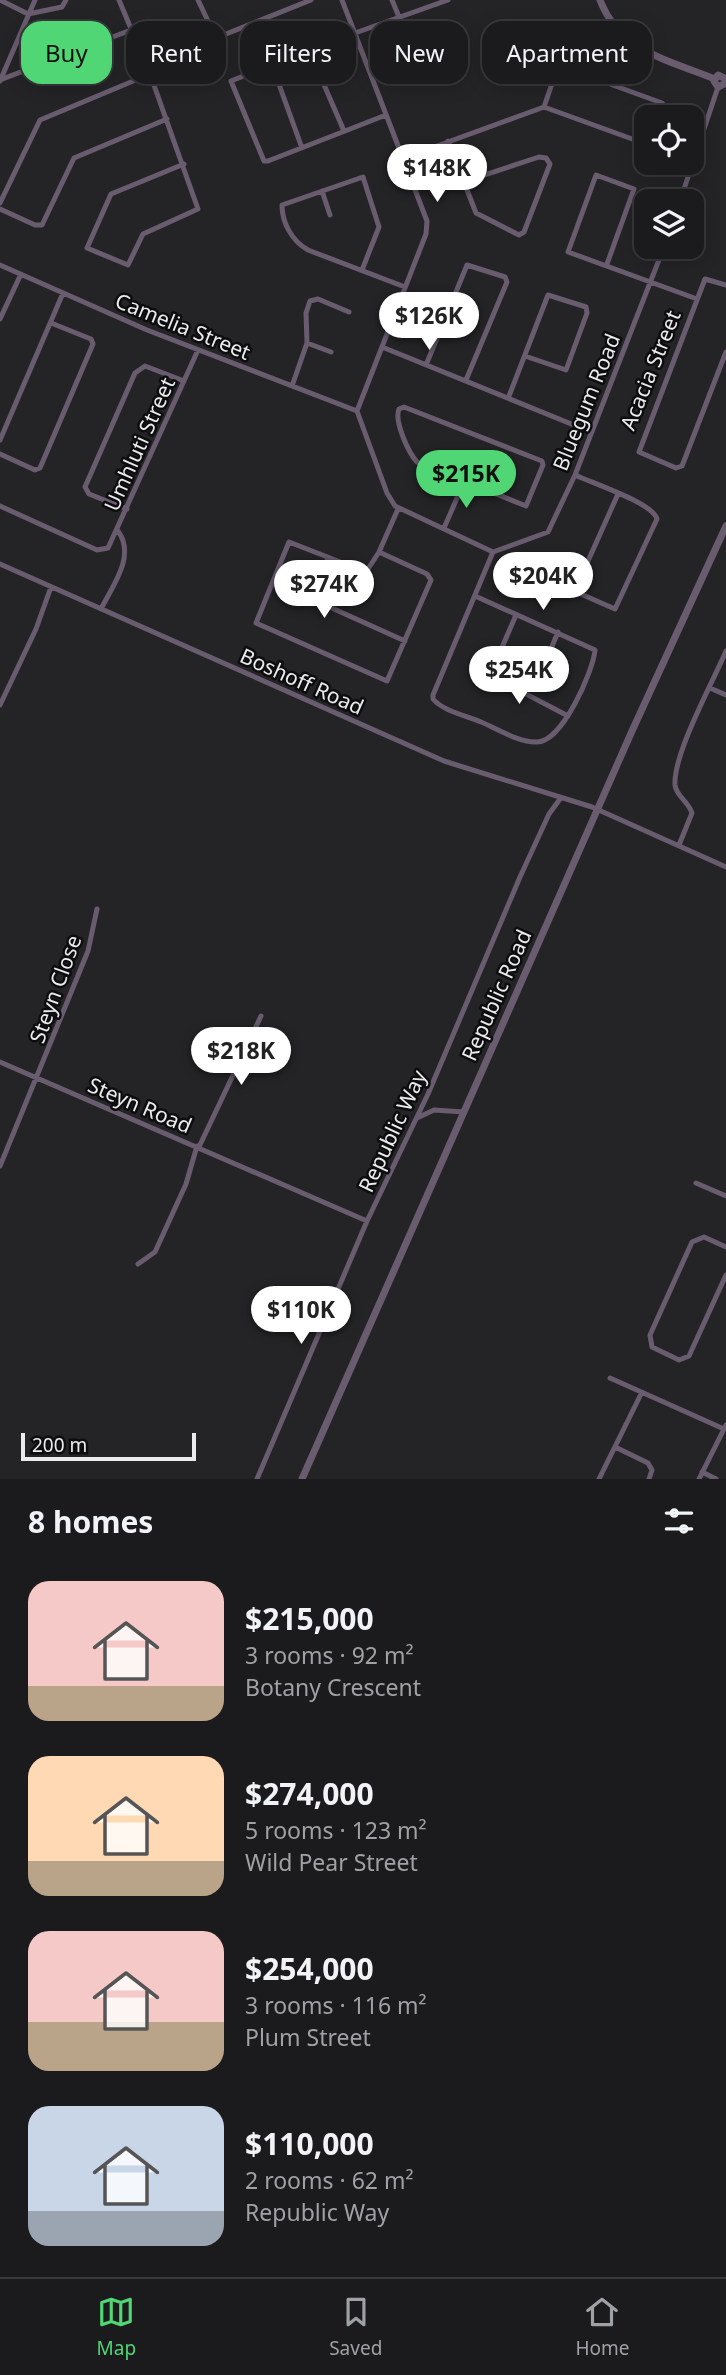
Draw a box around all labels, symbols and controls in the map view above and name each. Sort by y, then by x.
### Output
chip: Buy [21,21,112,84]
chip: Rent [126,21,226,84]
chip: Filters [240,21,356,84]
chip: New [370,21,468,84]
chip: Apartment [482,21,652,84]
map controls [634,105,704,259]
button: locate [634,105,704,175]
pin: $148K [388,144,486,204]
text: $148K [403,151,471,183]
button: layers [634,189,704,259]
street label: Camelia Street [111,286,255,366]
pin: $126K [380,292,478,352]
text: $126K [395,299,463,331]
street label: Acacia Street [613,306,687,434]
street label: Bluegum Road [546,329,626,475]
street label: Umhluti Street [97,372,181,515]
pin: $215K [417,450,515,510]
text: $215K [432,457,500,489]
pin: $204K [494,552,592,612]
text: $204K [509,559,577,591]
pin: $274K [275,560,373,620]
text: $274K [290,567,358,599]
street label: Boshoff Road [236,641,368,721]
pin: $254K [470,646,568,706]
text: $254K [485,653,553,685]
street label: Republic Road [455,925,537,1065]
street label: Steyn Close [23,931,87,1047]
pin: $218K [192,1028,290,1087]
text: $218K [207,1034,275,1066]
street label: Republic Way [351,1065,433,1197]
street label: Steyn Road [84,1071,196,1139]
pin: $110K [252,1286,350,1346]
text: $110K [267,1293,335,1325]
scale bar [21,1430,196,1462]
text: 200 m [32,1432,87,1458]
text: 8 homes [28,1501,153,1542]
icon: filters [660,1502,698,1540]
text: $215,000 [245,1598,374,1639]
icon: home [84,1609,168,1693]
text: 3 rooms · 92 m² [245,1639,414,1671]
text: Botany Crescent [245,1671,421,1703]
text: $274,000 [245,1773,374,1814]
icon: home [84,1784,168,1868]
text: 5 rooms · 123 m² [245,1814,427,1846]
text: Wild Pear Street [245,1846,418,1878]
text: $254,000 [245,1948,374,1989]
icon: home [84,1959,168,2043]
text: 3 rooms · 116 m² [245,1989,427,2021]
text: Plum Street [245,2021,371,2053]
text: $110,000 [245,2123,374,2164]
icon: home [84,2134,168,2218]
text: 2 rooms · 62 m² [245,2164,414,2196]
text: Republic Way [245,2196,389,2228]
tab: Map [97,2293,136,2361]
tab: Saved [329,2293,382,2361]
tab: Home [575,2293,629,2361]

